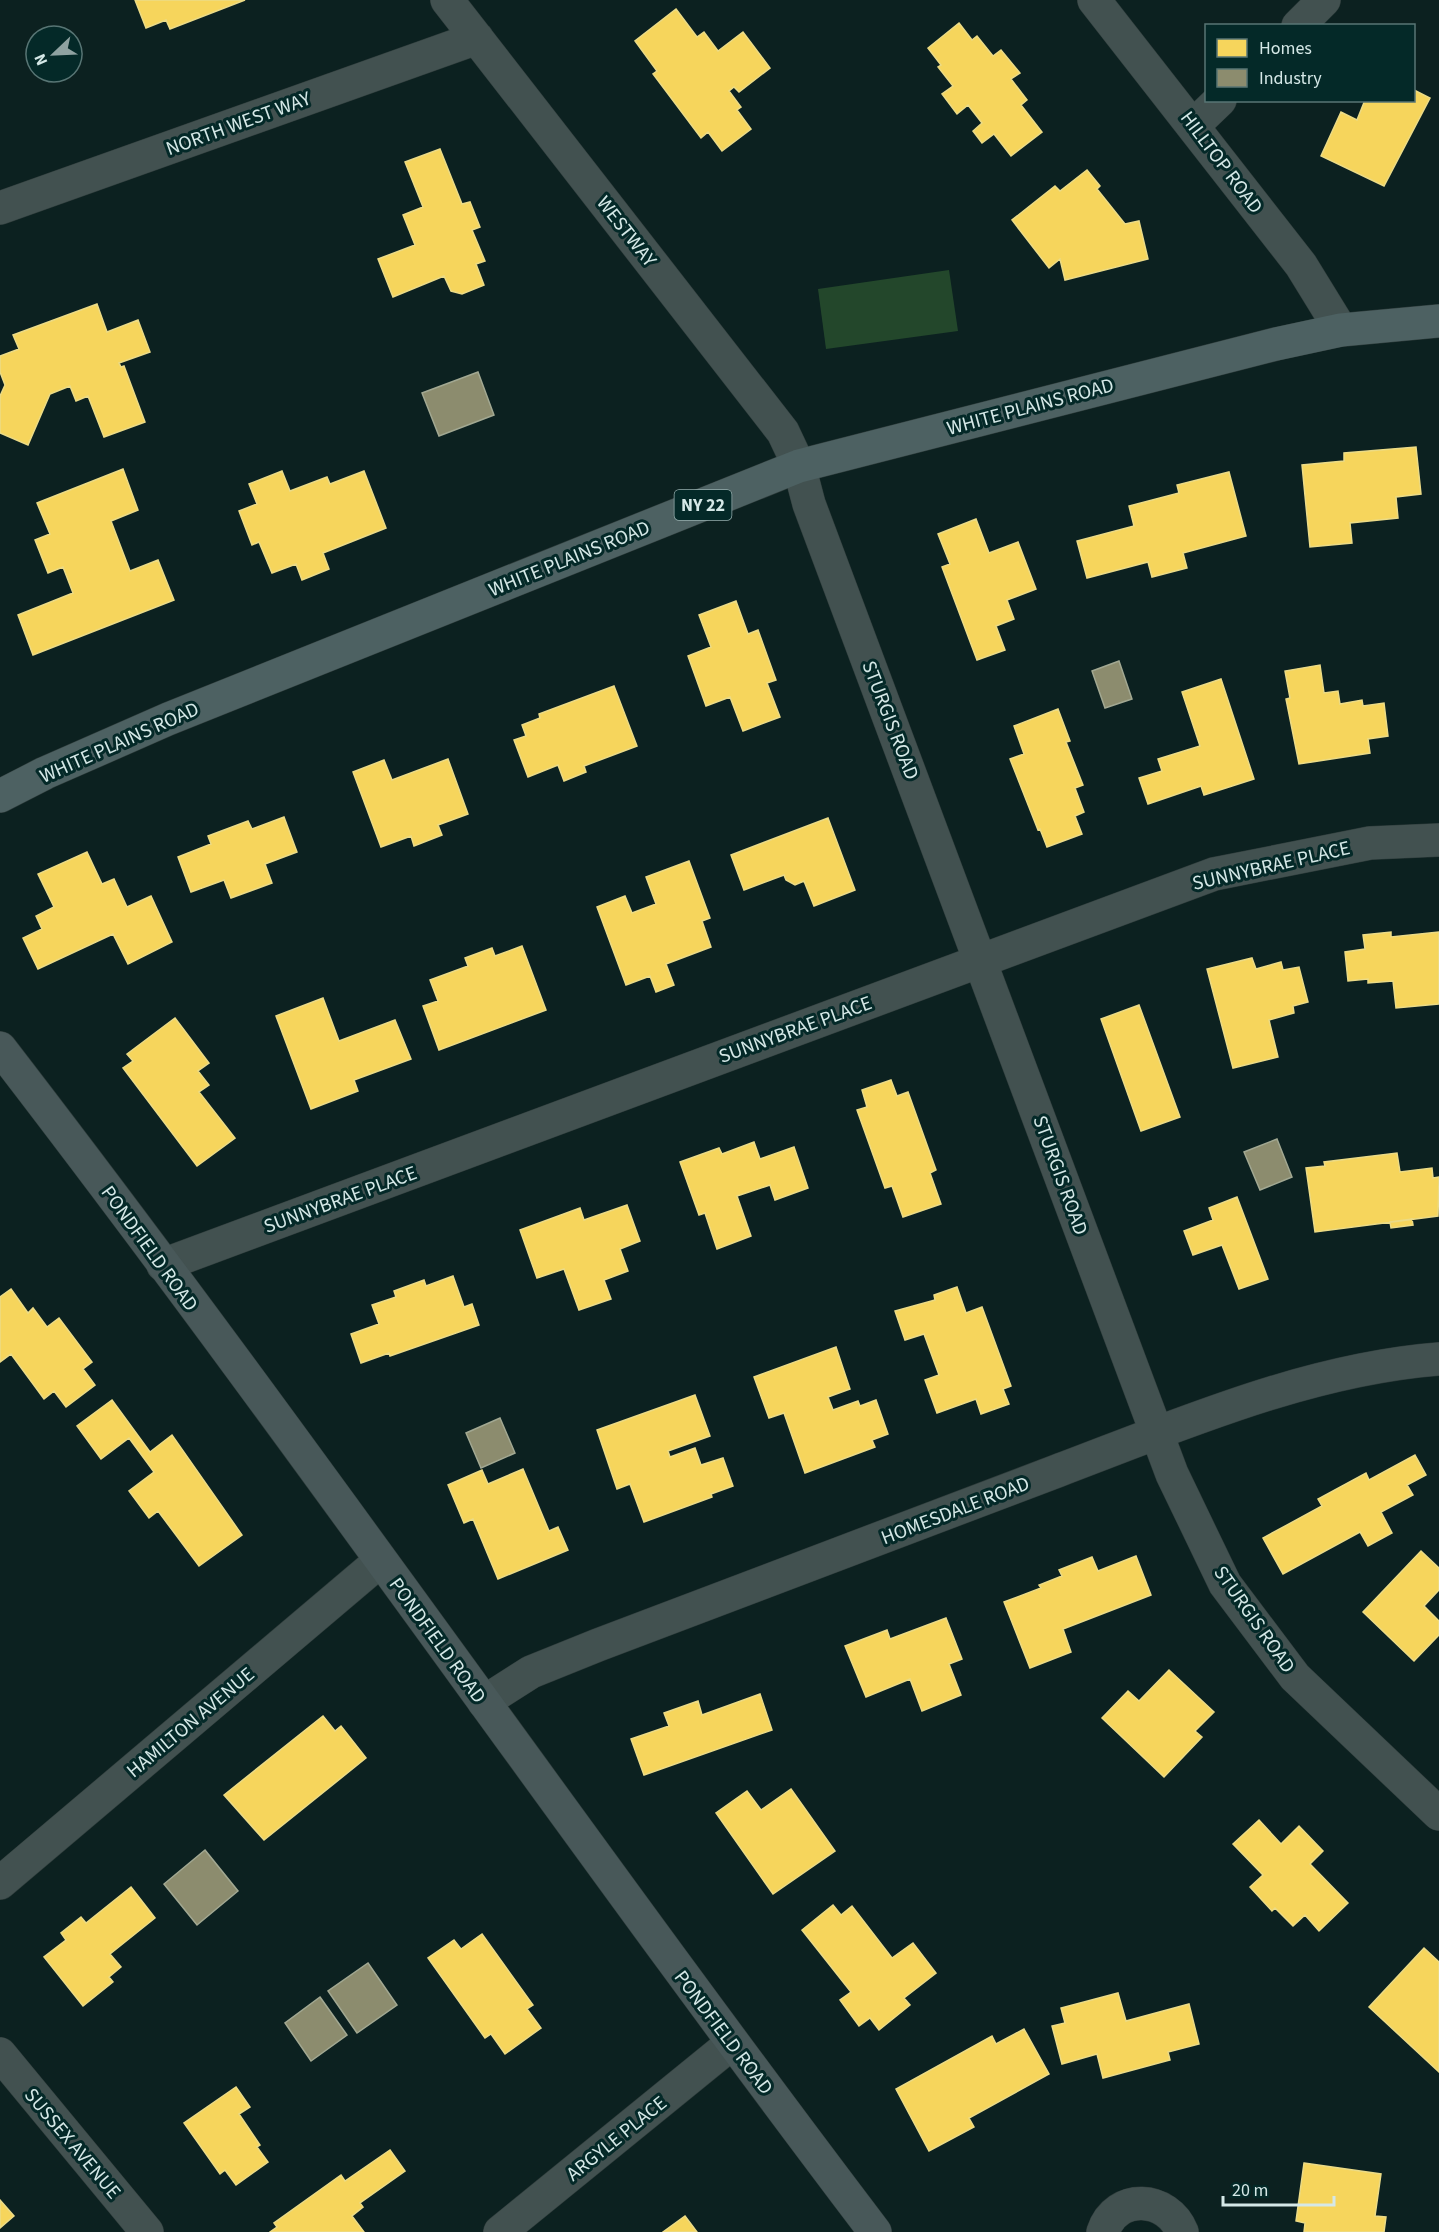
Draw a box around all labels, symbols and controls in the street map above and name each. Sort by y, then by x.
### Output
north arrow [24,24,84,84]
legend [1205,24,1415,102]
text: Homes [1259,36,1312,61]
text: N [29,50,53,69]
text: Industry [1259,66,1322,91]
street label: NORTH WEST WAY [162,85,315,163]
street label: HILLTOP ROAD [1173,106,1269,220]
street label: WESTWAY [590,190,663,273]
street label: WHITE PLAINS ROAD [944,371,1117,443]
road number: NY 22 [674,490,732,520]
street label: WHITE PLAINS ROAD [485,514,654,604]
street label: STURGIS ROAD [855,657,926,784]
street label: WHITE PLAINS ROAD [35,695,204,791]
street label: SUNNYBRAE PLACE [1190,834,1353,898]
street label: SUNNYBRAE PLACE [715,989,876,1071]
street label: STURGIS ROAD [1025,1112,1095,1239]
street label: SUNNYBRAE PLACE [260,1159,421,1241]
street label: PONDFIELD ROAD [94,1180,204,1317]
street label: HOMESDALE ROAD [877,1470,1034,1552]
street label: STURGIS ROAD [1207,1560,1302,1679]
street label: PONDFIELD ROAD [382,1572,492,1709]
street label: HAMILTON AVENUE [121,1661,261,1785]
street label: PONDFIELD ROAD [667,1965,779,2101]
street label: SUSSEX AVENUE [17,2082,127,2205]
street label: ARGYLE PLACE [560,2089,673,2188]
scale bar [1223,2169,1334,2207]
text: 20 m [1232,2178,1268,2203]

